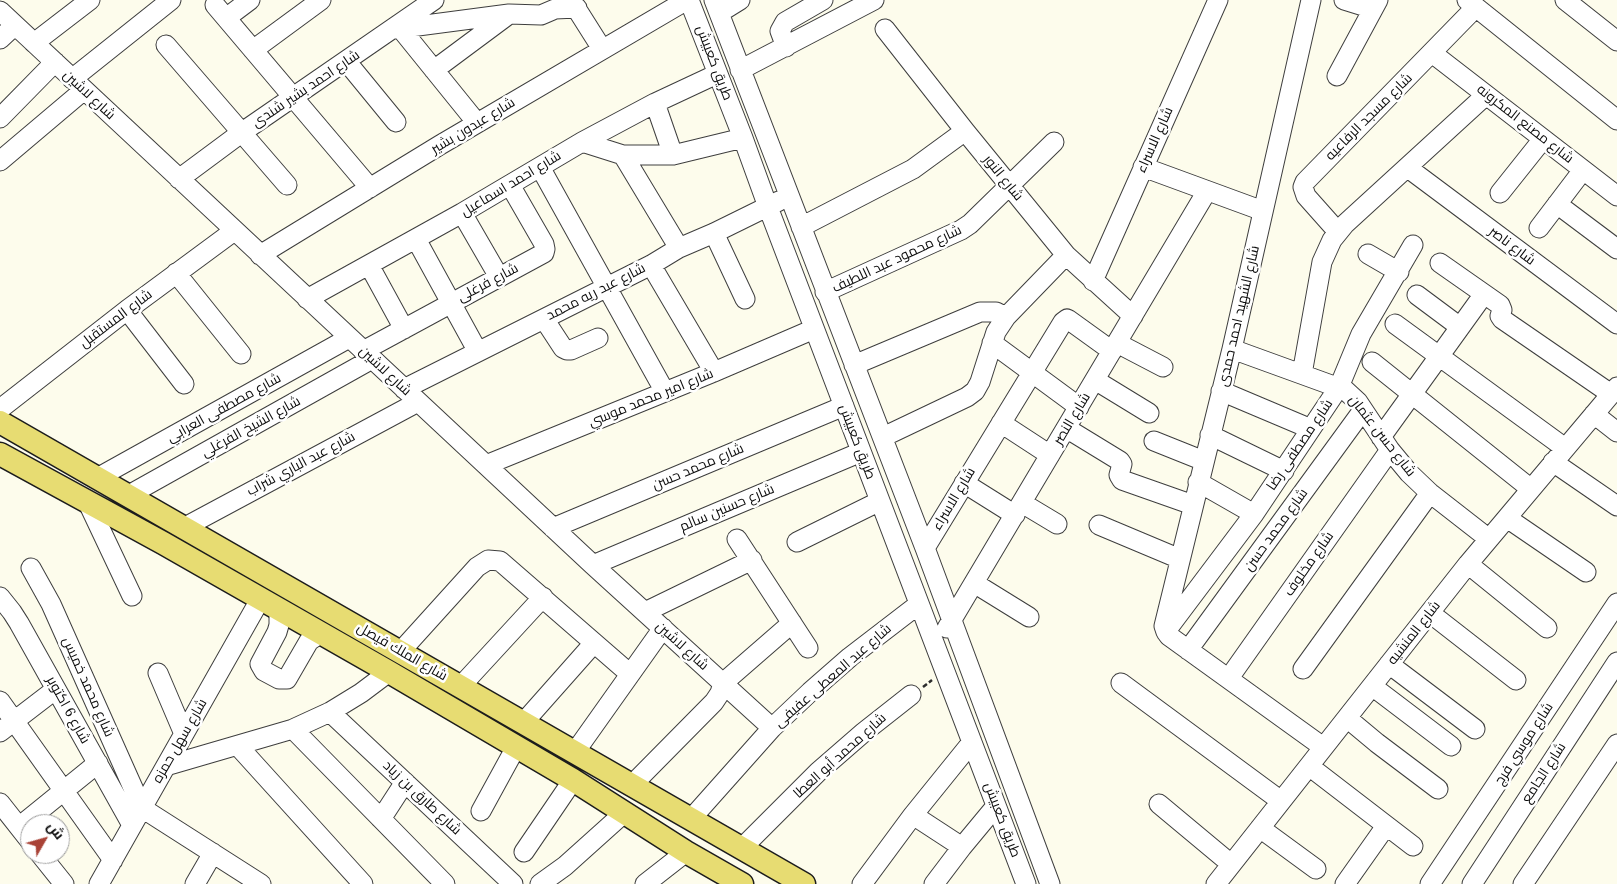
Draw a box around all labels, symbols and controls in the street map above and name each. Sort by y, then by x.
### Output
street label: طريق كعبيش [692,23,736,103]
street label: شارع احمد بشير شندى [249,47,363,131]
street label: شارع لاشين [59,67,119,123]
street label: شارع مسجد الرفاعيه [1322,70,1416,164]
street label: شارع مصنع المكرونه [1473,81,1577,167]
street label: شارع عبدون بشير [428,94,518,158]
street label: شارع الاسراء [1133,104,1177,176]
street label: شارع احمد اسماعيل [458,147,564,221]
street label: شارع النور [979,152,1027,204]
street label: شارع محمود عبد اللطيف [830,222,964,296]
street label: شارع ناصر [1485,223,1539,269]
street label: شارع الشهيد احمد حمدى [1215,244,1263,388]
street label: شارع فرغلى [455,260,521,306]
street label: شارع عبد ريه محمد [544,260,648,324]
street label: شارع المستقبل [76,286,156,352]
street label: شارع لاشين [355,343,415,399]
street label: شارع امير محمد موسي [586,365,716,431]
street label: شارع مصطفى العرابي [164,370,284,446]
street label: شارع النصر [1050,390,1094,448]
street label: شارع حسن عثمان [1345,392,1419,480]
street label: شارع الشيخ الفرغلي [198,393,304,461]
street label: شارع مصطفى رضا [1263,396,1337,494]
street label: طريق كعبيش [835,402,879,482]
street label: شارع عبد الباري شراب [244,428,358,500]
street label: شارع محمد حسن [650,440,746,494]
street label: شارع الاسراء [929,464,979,534]
street label: شارع حسنين سالم [677,481,777,535]
street label: شارع محمد حسن [1240,485,1312,575]
street label: شارع مخلوف [1281,528,1337,600]
street label: شارع المنشيه [1384,598,1444,668]
street label: شارع لاشين [652,618,712,674]
street label: شارع الملك فيصل [354,619,450,685]
street label: شارع عبد المعطى عفيفى [771,621,895,731]
street label: شارع محمد خميس [58,634,118,740]
street label: شارع 6 اكتوبر [43,673,93,747]
street label: شارع سهل حمزه [149,696,211,786]
street label: شارع موسي فرج [1491,700,1557,788]
street label: شارع محمد أبو العطا [790,710,890,802]
street label: شارع الجامع [1518,740,1570,806]
street label: شارع طارق بن زياد [379,757,465,839]
street label: طريق كعبيش [980,780,1024,860]
north arrow [20,814,70,864]
text: ش [43,817,69,843]

